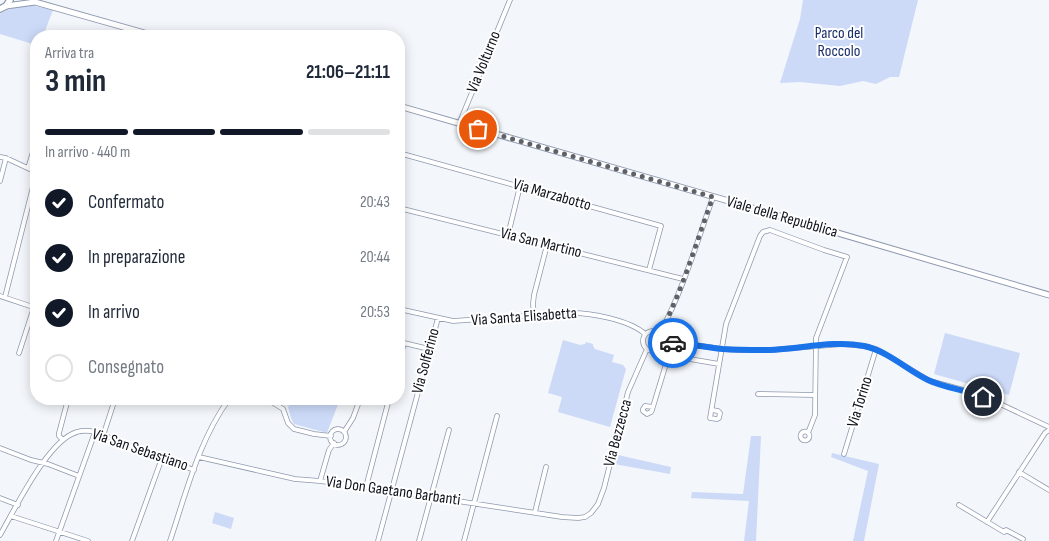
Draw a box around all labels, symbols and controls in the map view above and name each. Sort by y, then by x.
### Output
park label: Parco del Roccolo [815,24,863,61]
street label: Via Volturno [463,28,505,96]
text: Arriva tra [45,44,94,63]
text: 21:06–21:11 [306,61,390,84]
text: 3 min [45,62,106,101]
pin [457,108,499,150]
icon: bag [464,115,492,143]
text: In arrivo · 440 m [45,143,130,162]
street label: Via Marzabotto [511,175,593,215]
icon: check [45,189,73,217]
text: Confermato [88,191,164,214]
street label: Viale della Repubblica [724,192,840,242]
text: 20:43 [360,193,390,212]
street label: Via San Martino [498,224,584,262]
icon: check [45,244,73,272]
text: In preparazione [88,246,185,269]
text: 20:44 [360,248,390,267]
icon: check [45,299,73,327]
text: In arrivo [88,301,140,324]
text: 20:53 [360,303,390,322]
street label: Via Santa Elisabetta [471,304,577,330]
courier [648,318,698,368]
street label: Via Solferino [408,326,444,396]
icon: car [659,329,687,357]
text: Consegnato [88,356,164,379]
street label: Via Torino [843,374,877,430]
pin [962,376,1004,418]
icon: home [969,383,997,411]
street label: Via Bezzecca [600,397,636,469]
street label: Via San Sebastiano [89,425,191,475]
street label: Via Don Gaetano Barbanti [324,472,462,510]

